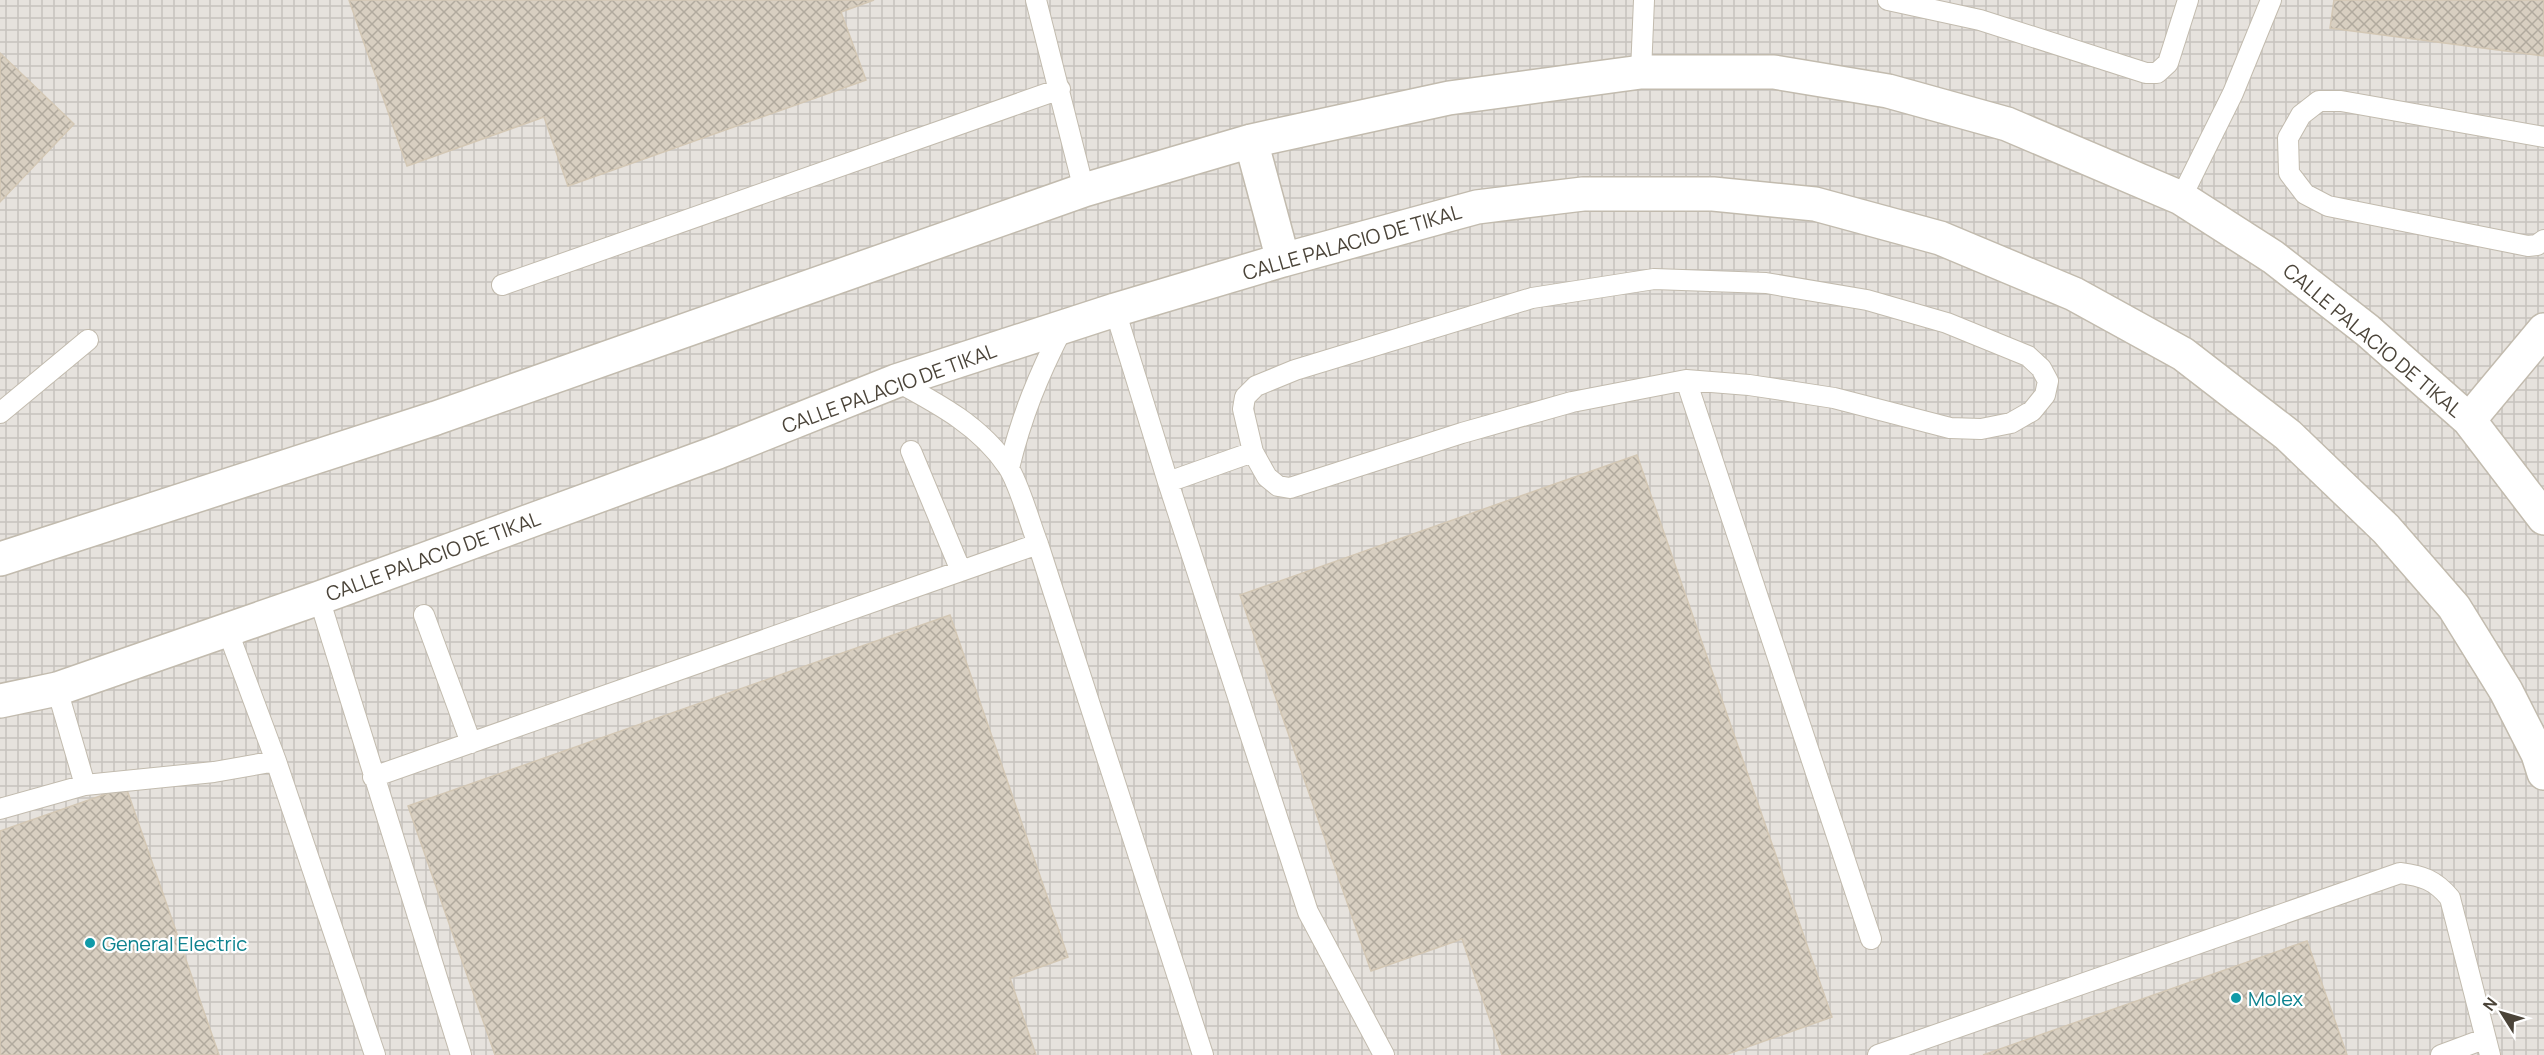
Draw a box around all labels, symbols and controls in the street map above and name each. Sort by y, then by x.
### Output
street label: CALLE PALACIO DE TIKAL [1240,198,1464,286]
street label: CALLE PALACIO DE TIKAL [2278,257,2468,423]
street label: CALLE PALACIO DE TIKAL [778,337,1000,439]
street label: CALLE PALACIO DE TIKAL [322,505,544,607]
place label: General Electric [102,930,247,957]
marker: General Electric [83,936,97,950]
north arrow [2472,983,2532,1043]
place label: Molex [2248,985,2304,1012]
marker: Molex [2229,991,2243,1005]
text: N [2478,993,2502,1015]

